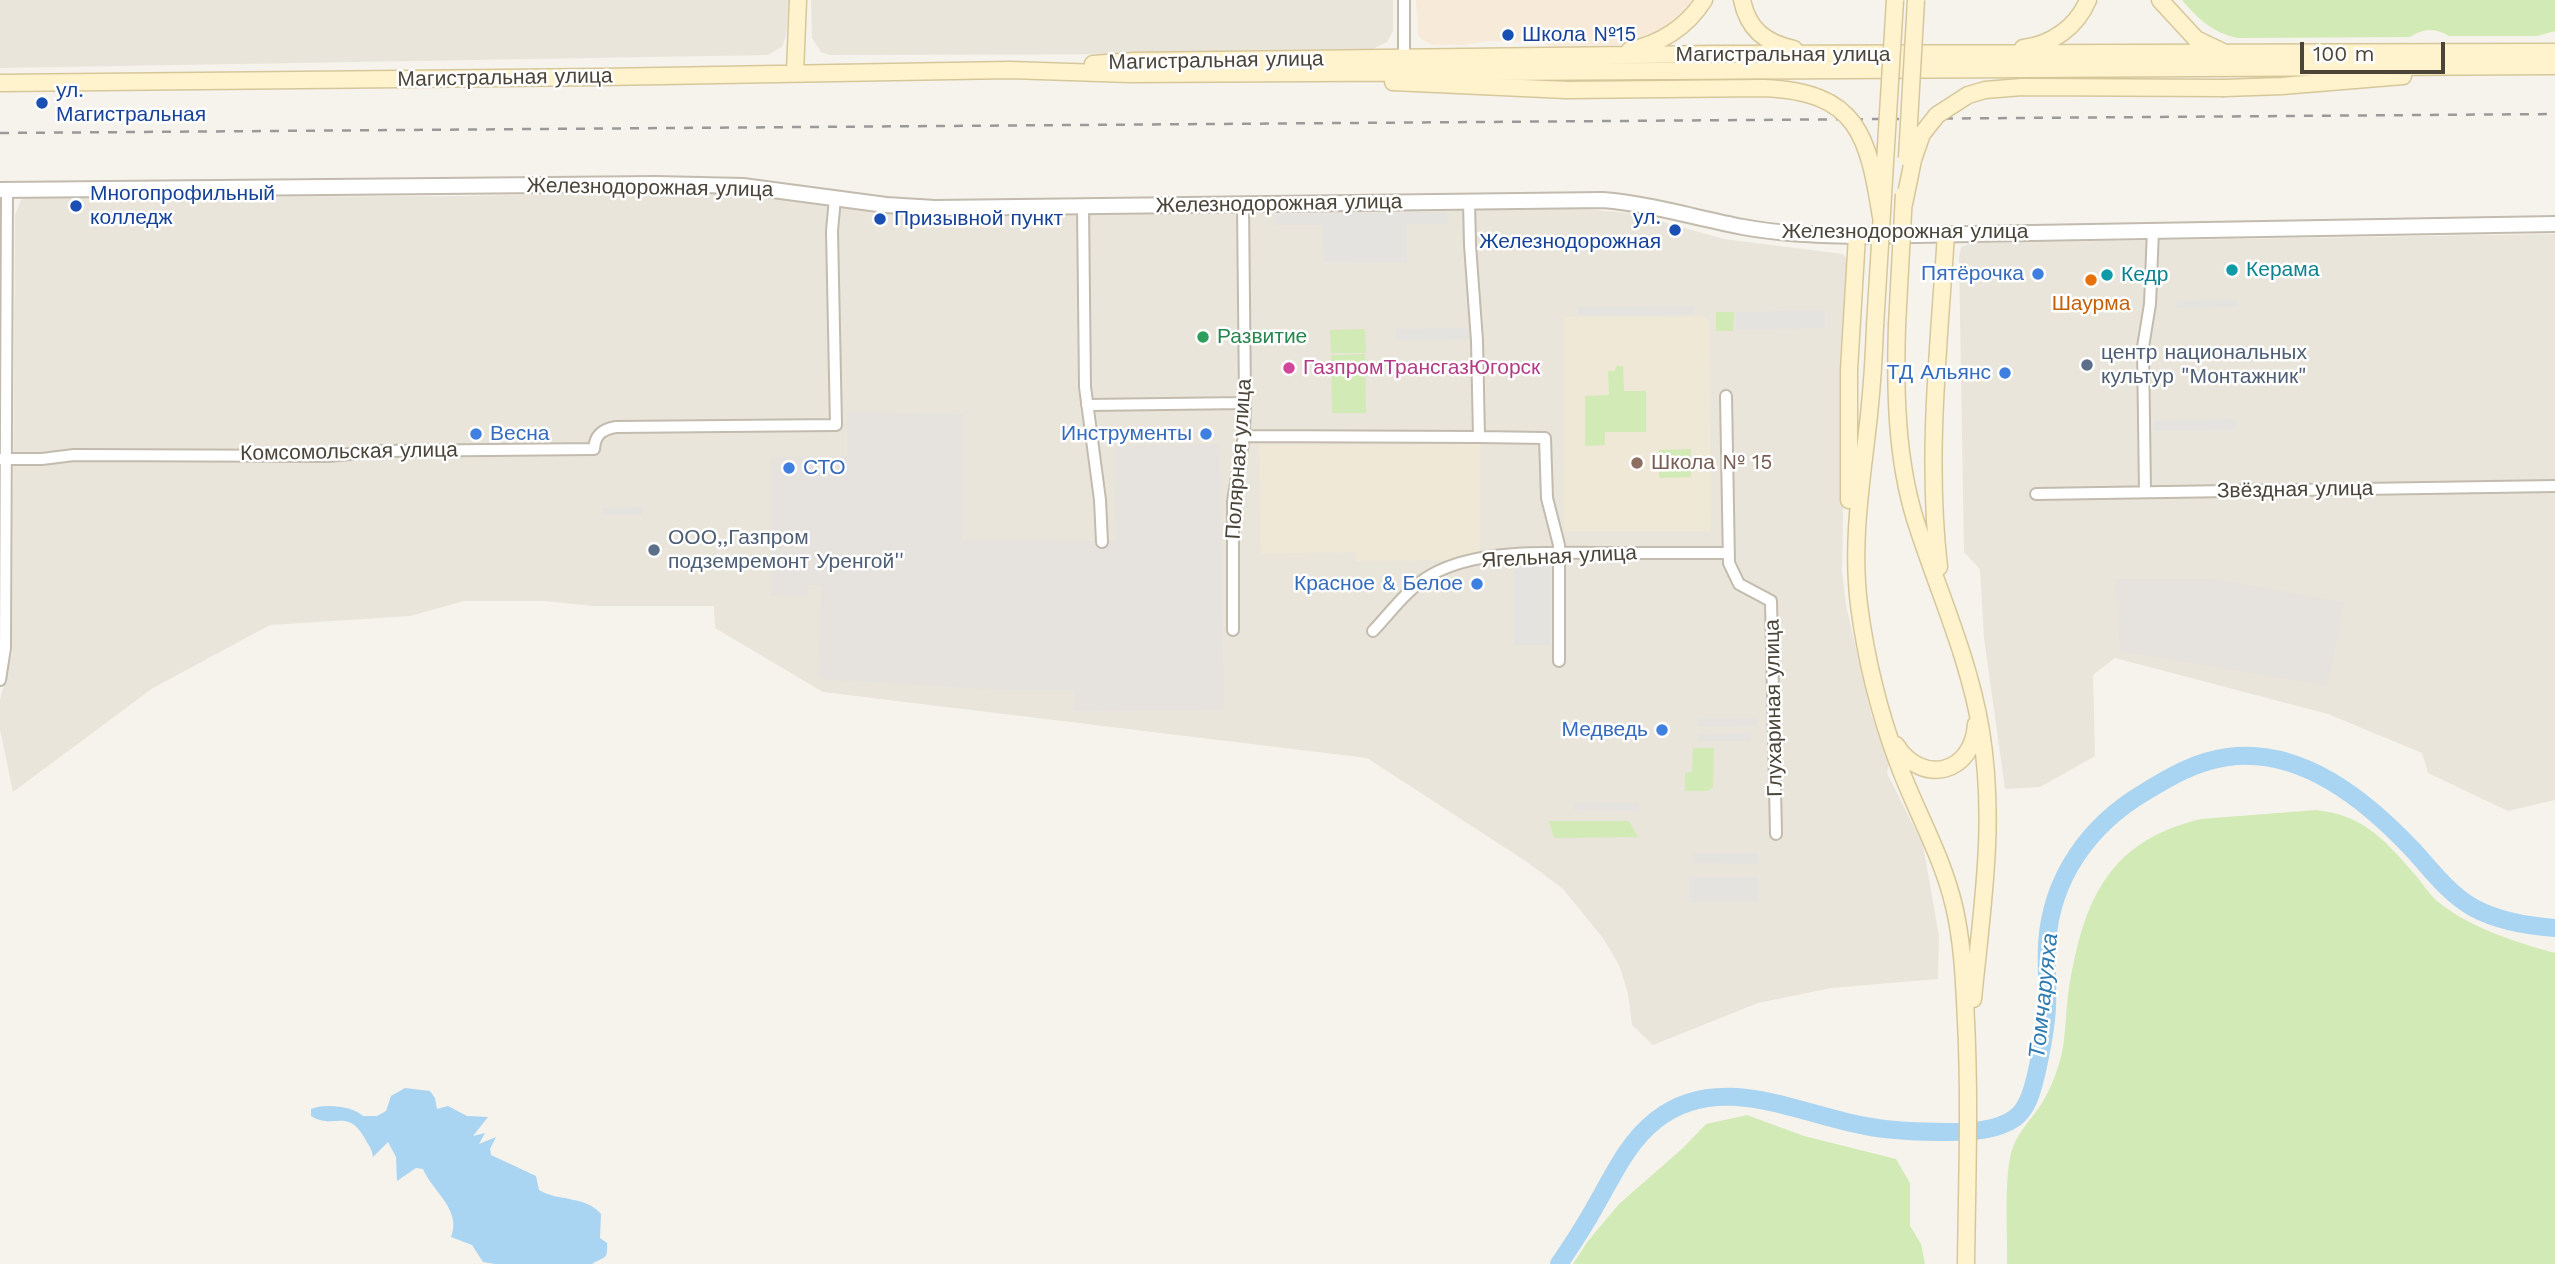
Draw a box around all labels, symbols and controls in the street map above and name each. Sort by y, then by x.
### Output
place label: Школа №15 [1522,22,1636,48]
marker: Школа №15 [1500,27,1516,43]
scale bar [2303,28,2448,72]
text: 100 m [2313,41,2375,66]
street label: Магистральная улица [1675,42,1891,68]
street label: Магистральная улица [1108,47,1324,75]
street label: Магистральная улица [397,64,613,92]
place label: ул. Магистральная [56,78,206,128]
marker: ул. Магистральная [34,95,50,111]
street label: Железнодорожная улица [526,173,774,203]
place label: Многопрофильный колледж [90,181,275,231]
street label: Железнодорожная улица [1155,189,1403,219]
marker: Многопрофильный колледж [68,198,84,214]
place label: ул. Железнодорожная [1479,205,1661,255]
place label: Призывной пункт [894,206,1063,232]
marker: Призывной пункт [872,211,888,227]
street label: Железнодорожная улица [1782,219,2028,245]
marker: ул. Железнодорожная [1667,222,1683,238]
place label: Керама [2246,257,2319,283]
place label: Пятёрочка [1921,261,2024,287]
place label: Кедр [2121,262,2168,288]
marker: Керама [2224,262,2240,278]
marker: Пятёрочка [2030,266,2046,282]
marker: Кедр [2099,267,2115,283]
marker: Шаурма [2083,272,2099,288]
place label: Шаурма [2052,291,2130,317]
place label: Развитие [1217,324,1307,350]
marker: Развитие [1195,329,1211,345]
place label: центр национальных культур "Монтажник" [2101,340,2307,390]
place label: ГазпромТрансгазЮгорск [1303,355,1540,381]
marker: центр национальных культур "Монтажник" [2079,357,2095,373]
marker: ГазпромТрансгазЮгорск [1281,360,1297,376]
place label: ТД Альянс [1887,360,1991,386]
marker: ТД Альянс [1997,365,2013,381]
street label: Полярная улица [1221,378,1257,540]
place label: Весна [490,421,549,447]
place label: Инструменты [1061,421,1192,447]
marker: Весна [468,426,484,442]
marker: Инструменты [1198,426,1214,442]
street label: Комсомольская улица [240,438,458,466]
place label: Школа № 15 [1651,450,1773,476]
place label: СТО [803,455,846,481]
marker: Школа № 15 [1629,455,1645,471]
marker: СТО [781,460,797,476]
street label: Звёздная улица [2217,476,2373,504]
place label: ООО,,Газпром подземремонт Уренгой'' [668,525,904,575]
street label: Ягельная улица [1480,540,1638,574]
marker: ООО,,Газпром подземремонт Уренгой'' [646,542,662,558]
place label: Красное & Белое [1294,571,1463,597]
marker: Красное & Белое [1469,576,1485,592]
street label: Глухариная улица [1760,619,1788,797]
place label: Медведь [1561,717,1648,743]
marker: Медведь [1654,722,1670,738]
water label: Томчаруяха [2024,932,2064,1060]

